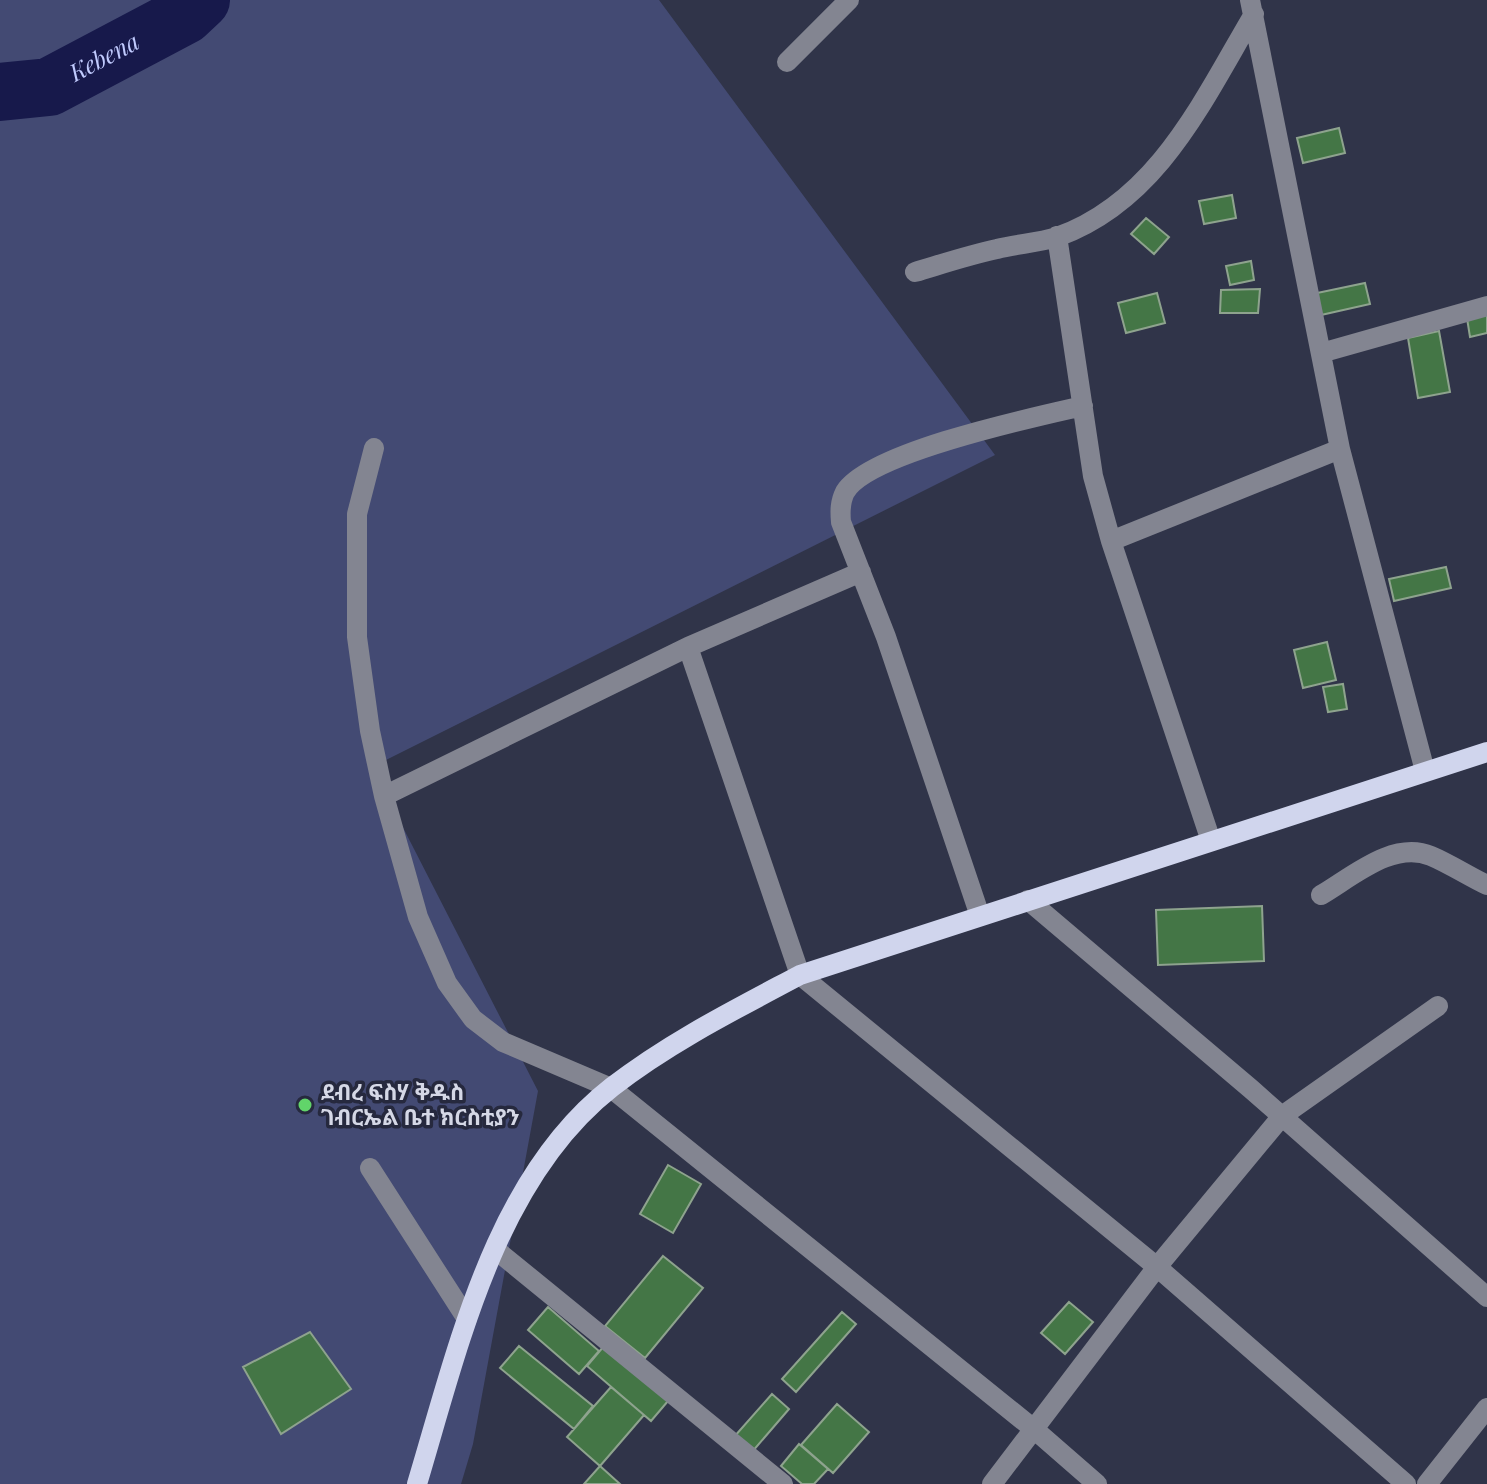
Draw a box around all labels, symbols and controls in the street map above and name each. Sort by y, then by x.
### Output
water label: Kebena [62,24,144,88]
place label: ደብረ ፍስሃ ቅዱስ ገብርኤል ቤተ ክርስቲያን [321,1076,520,1131]
marker: ደብረ ፍስሃ ቅዱስ ገብርኤል ቤተ ክርስቲያን [296,1096,314,1114]

